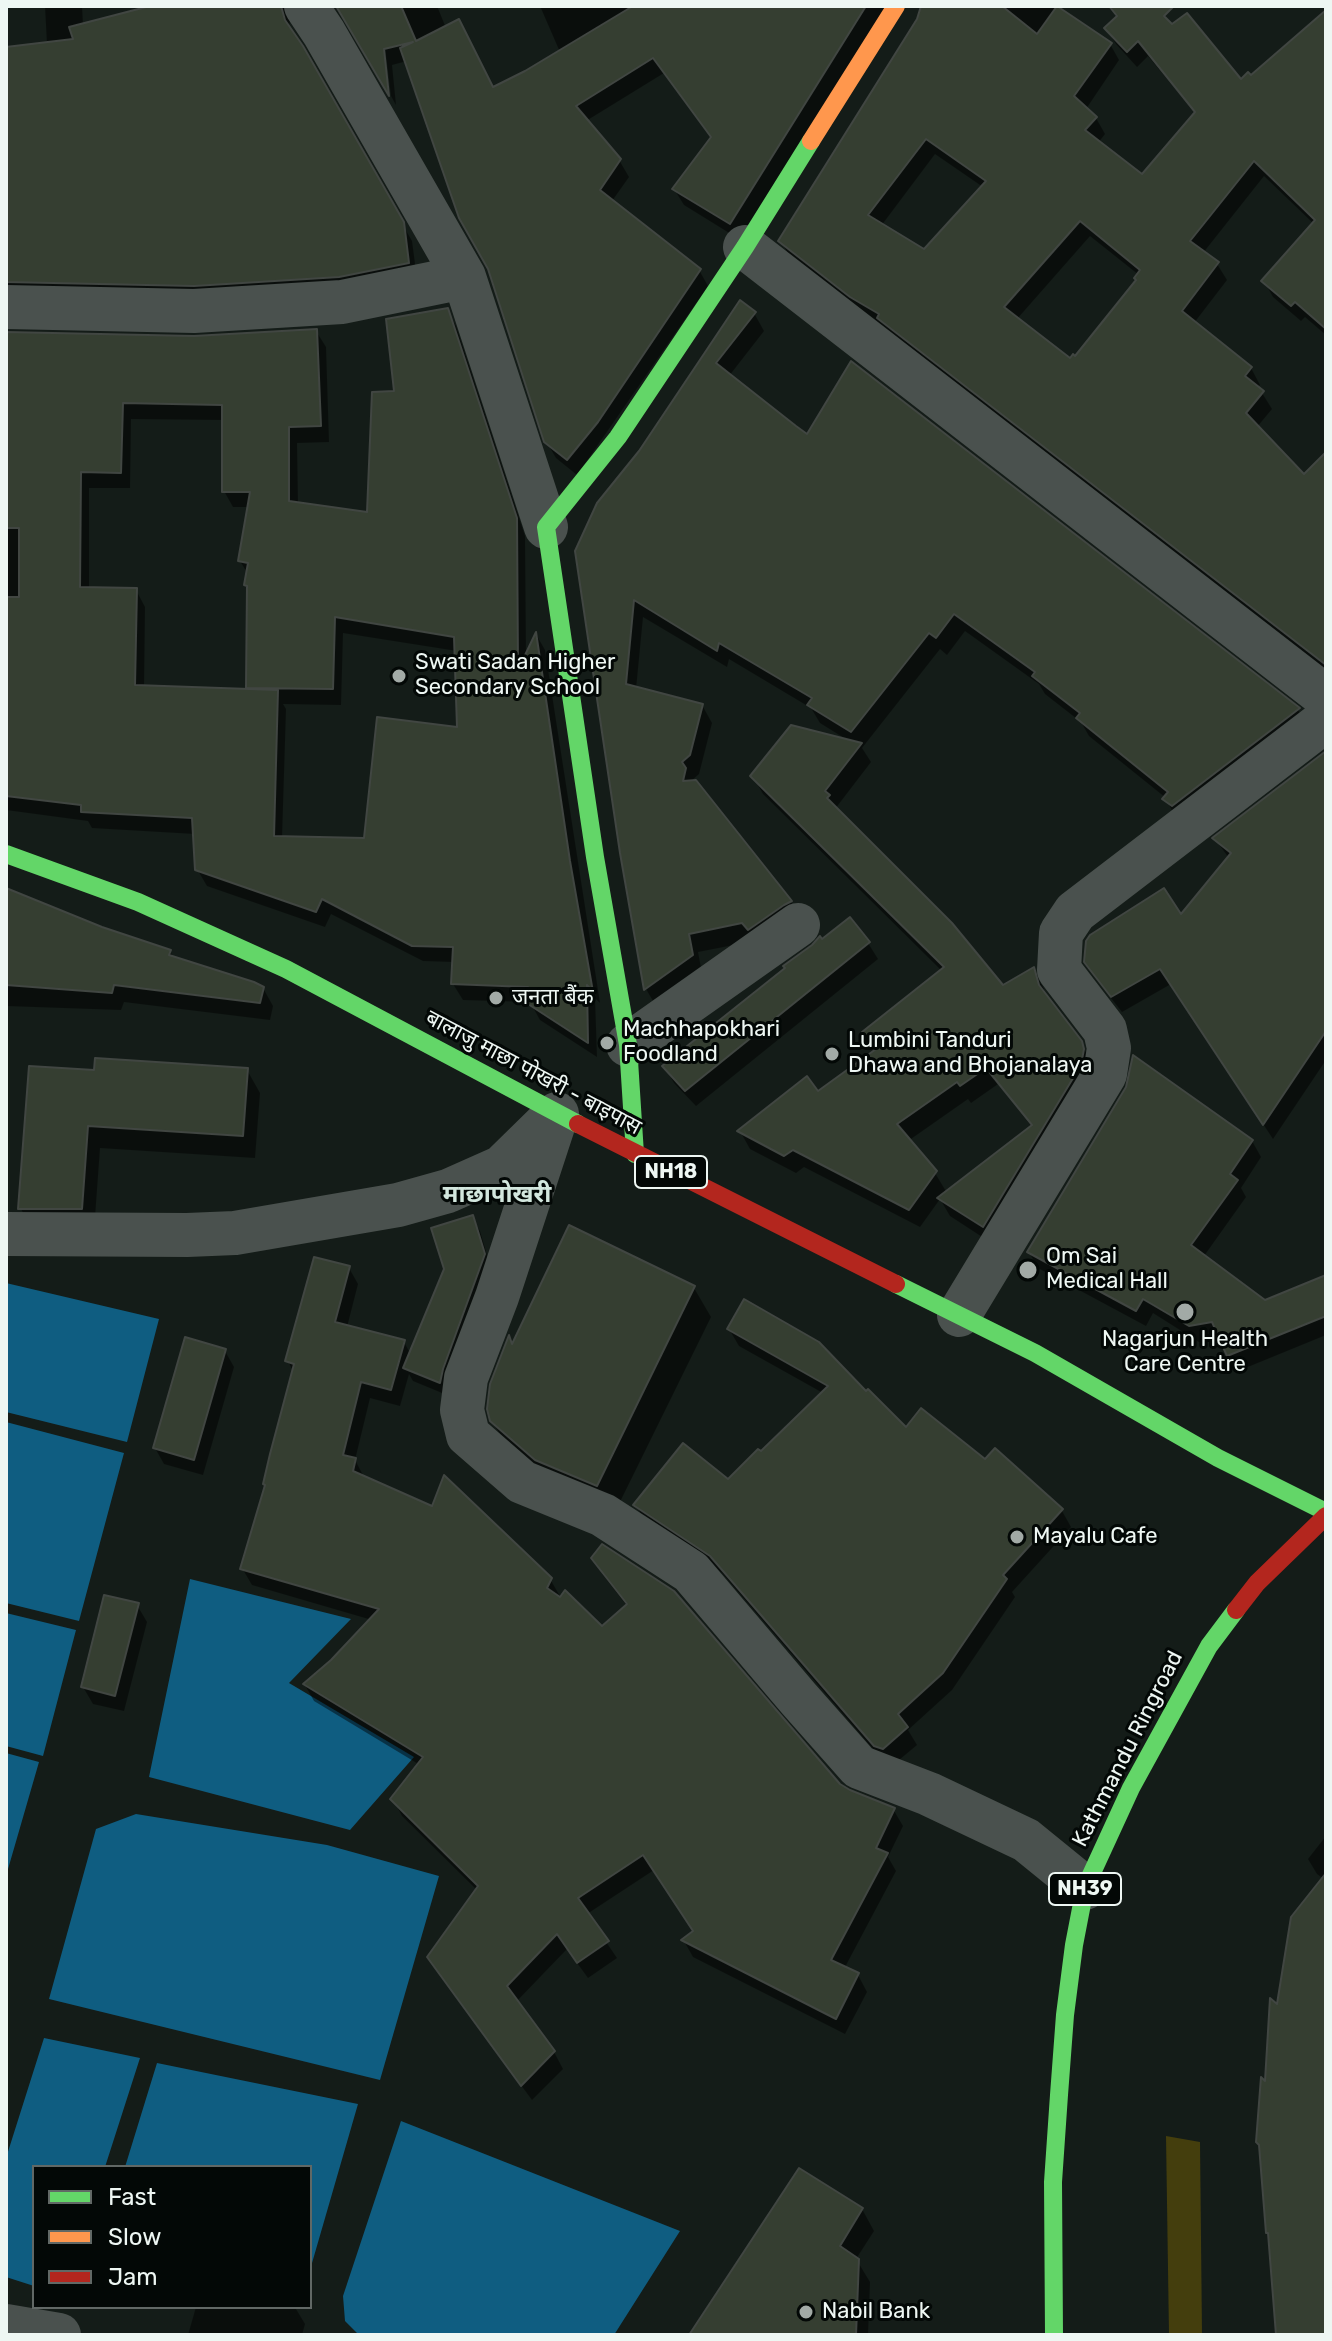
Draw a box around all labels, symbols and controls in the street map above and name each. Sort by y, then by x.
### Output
place label: Swati Sadan Higher Secondary School [415,650,615,702]
marker: Swati Sadan Higher Secondary School [390,667,408,685]
place label: जनता बैंक [512,985,594,1011]
marker: जनता बैंक [487,989,505,1007]
street label: बालाजु माछा पोखरी - बाइपास [421,1005,645,1141]
place label: Machhapokhari Foodland [623,1017,780,1068]
place label: Lumbini Tanduri Dhawa and Bhojanalaya [848,1028,1092,1080]
marker: Machhapokhari Foodland [598,1034,616,1052]
marker: Lumbini Tanduri Dhawa and Bhojanalaya [823,1045,841,1063]
road number: NH18 [635,1156,707,1188]
district label: माछापोखरी [443,1181,551,1209]
place label: Om Sai Medical Hall [1046,1244,1168,1296]
marker: Om Sai Medical Hall [1017,1259,1039,1281]
marker: Nagarjun Health Care Centre [1174,1301,1196,1323]
place label: Nagarjun Health Care Centre [1102,1327,1268,1378]
place label: Mayalu Cafe [1033,1524,1157,1550]
marker: Mayalu Cafe [1008,1528,1026,1546]
street label: Kathmandu Ringroad [1067,1647,1189,1851]
road number: NH39 [1049,1873,1121,1905]
legend [32,2165,312,2309]
text: Fast [108,2183,156,2211]
text: Slow [108,2223,161,2251]
text: Jam [108,2263,158,2291]
place label: Nabil Bank [822,2299,930,2325]
marker: Nabil Bank [797,2303,815,2321]

